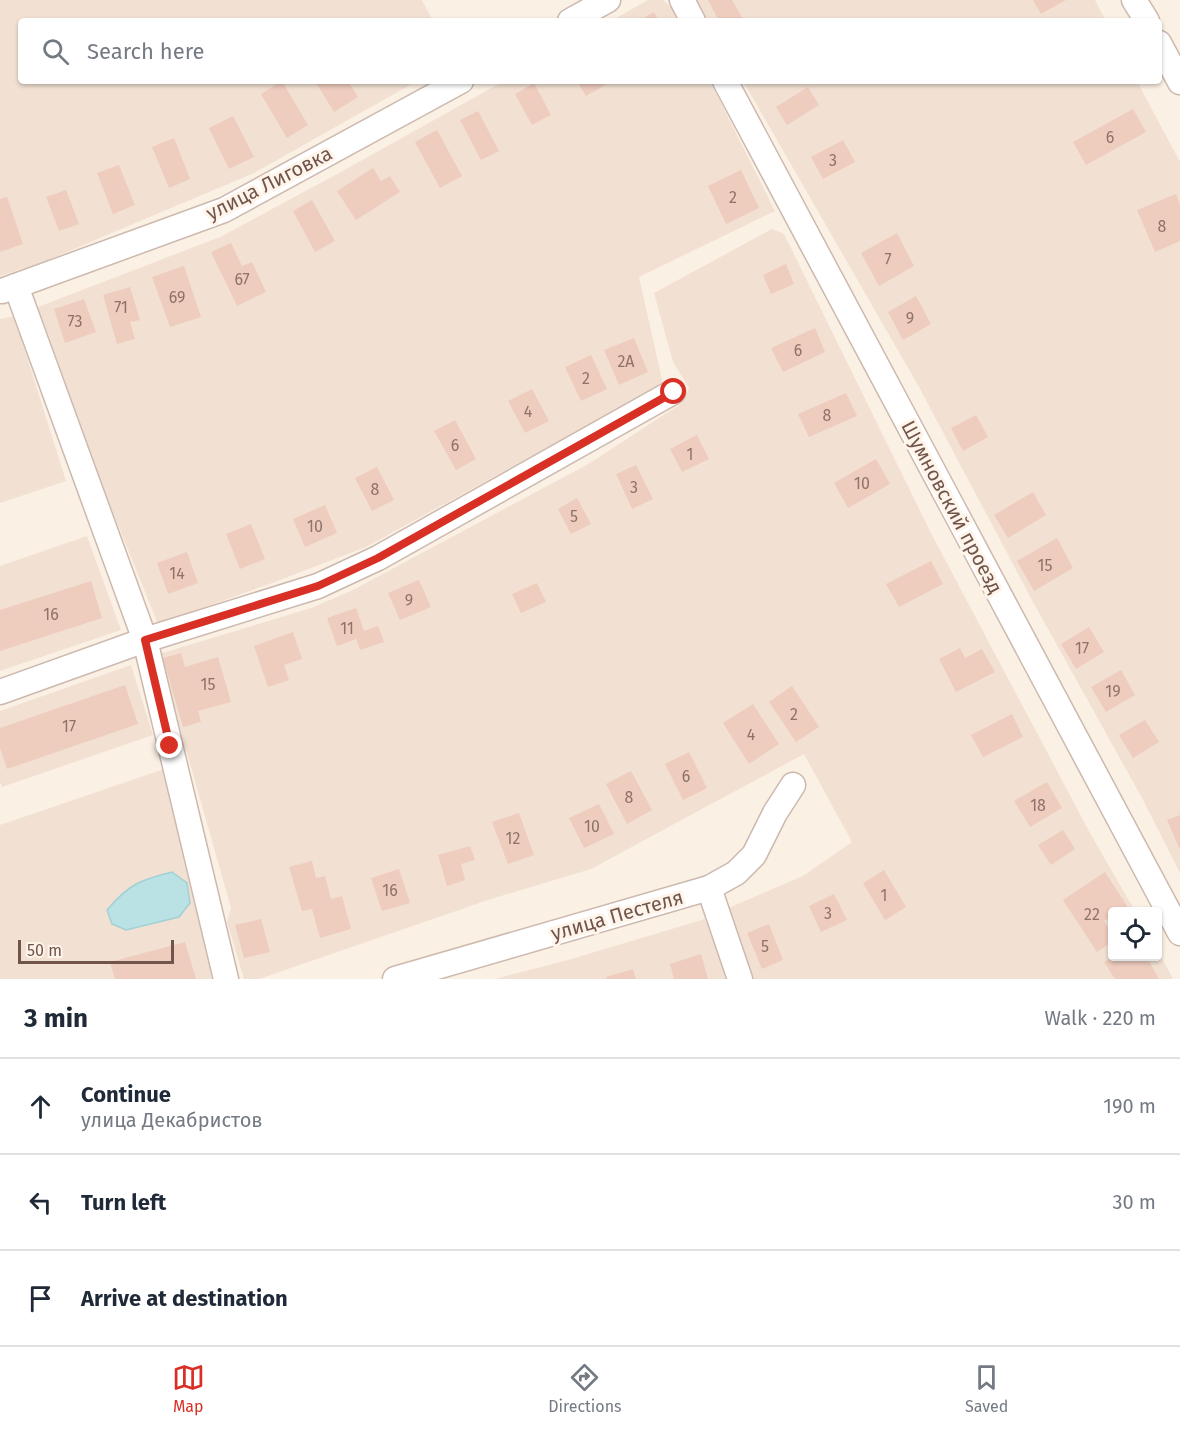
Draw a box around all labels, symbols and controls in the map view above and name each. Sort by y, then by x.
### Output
search box [18,18,1162,84]
icon: search [39,35,72,68]
text: Search here [87,38,205,65]
house number: 6 [1106,128,1114,147]
street label: улица Лиговка [202,141,336,225]
house number: 3 [829,151,837,170]
house number: 2 [729,188,737,207]
house number: 8 [1158,217,1167,236]
house number: 7 [884,250,892,269]
house number: 67 [234,270,250,289]
house number: 69 [169,288,185,307]
house number: 71 [114,298,128,317]
house number: 9 [906,309,914,328]
house number: 73 [68,312,82,331]
house number: 6 [794,341,802,360]
house number: 2А [617,352,635,371]
house number: 2 [582,369,590,388]
route start [660,378,686,404]
house number: 4 [524,402,533,421]
house number: 8 [823,406,832,425]
street label: Шумновский проезд [896,416,1008,598]
house number: 6 [451,436,459,455]
house number: 1 [687,445,693,464]
house number: 10 [854,474,870,493]
house number: 3 [630,478,638,497]
house number: 8 [371,480,380,499]
house number: 5 [570,507,578,526]
house number: 10 [307,517,323,536]
house number: 15 [1038,556,1052,575]
house number: 14 [169,564,185,583]
house number: 9 [405,591,413,610]
house number: 16 [43,605,59,624]
house number: 11 [340,619,354,638]
house number: 17 [1075,639,1089,658]
house number: 15 [201,675,215,694]
house number: 19 [1105,682,1121,701]
house number: 2 [790,705,798,724]
house number: 17 [62,717,76,736]
house number: 4 [747,725,756,744]
route end [156,732,182,758]
house number: 6 [682,767,690,786]
house number: 8 [625,788,634,807]
house number: 18 [1030,796,1046,815]
house number: 10 [584,817,600,836]
house number: 12 [506,829,520,848]
house number: 16 [382,881,398,900]
street label: улица Пестеля [548,885,686,945]
house number: 1 [881,886,887,905]
house number: 3 [824,904,832,923]
house number: 22 [1084,905,1100,924]
map controls [1108,907,1162,961]
button: locate [1108,907,1162,961]
scale bar [18,937,174,964]
house number: 5 [761,937,769,956]
text: 50 m [27,941,62,960]
text: 3 min [24,1003,88,1034]
text: Walk · 220 m [1045,1006,1156,1030]
text: Continue [81,1081,171,1108]
icon: ahead [24,1090,57,1123]
text: 190 m [1103,1094,1156,1118]
text: улица Декабристов [81,1108,263,1132]
icon: left [24,1186,57,1219]
text: Turn left [81,1189,166,1216]
text: 30 m [1112,1190,1156,1214]
icon: arrive [24,1282,57,1315]
text: Arrive at destination [81,1285,288,1312]
tab: Map [172,1361,205,1416]
tab: Directions [548,1361,622,1416]
tab: Saved [965,1361,1008,1416]

